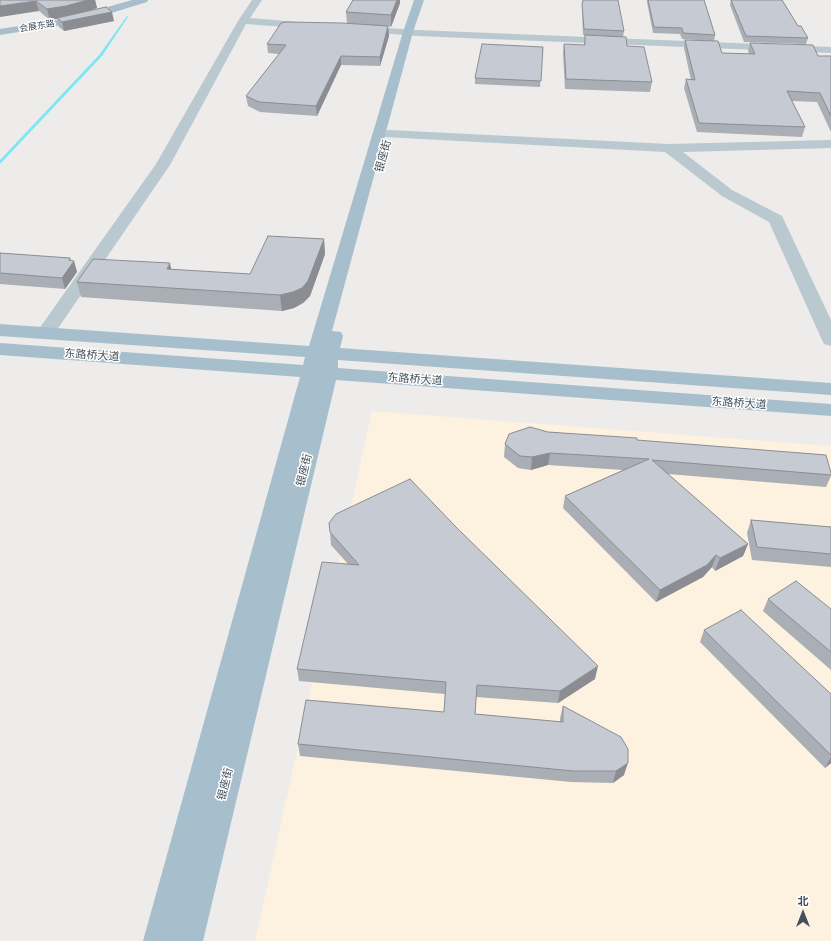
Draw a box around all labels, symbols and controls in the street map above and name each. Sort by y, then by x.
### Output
street label: 会展东路 [18,18,56,34]
street label: 银座街 [372,138,394,174]
street label: 东路桥大道 [64,346,120,364]
street label: 东路桥大道 [387,370,443,388]
street label: 东路桥大道 [711,394,767,412]
street label: 银座街 [294,452,314,488]
street label: 银座街 [215,766,235,802]
north arrow [783,893,823,933]
text: 北 [798,895,809,907]

